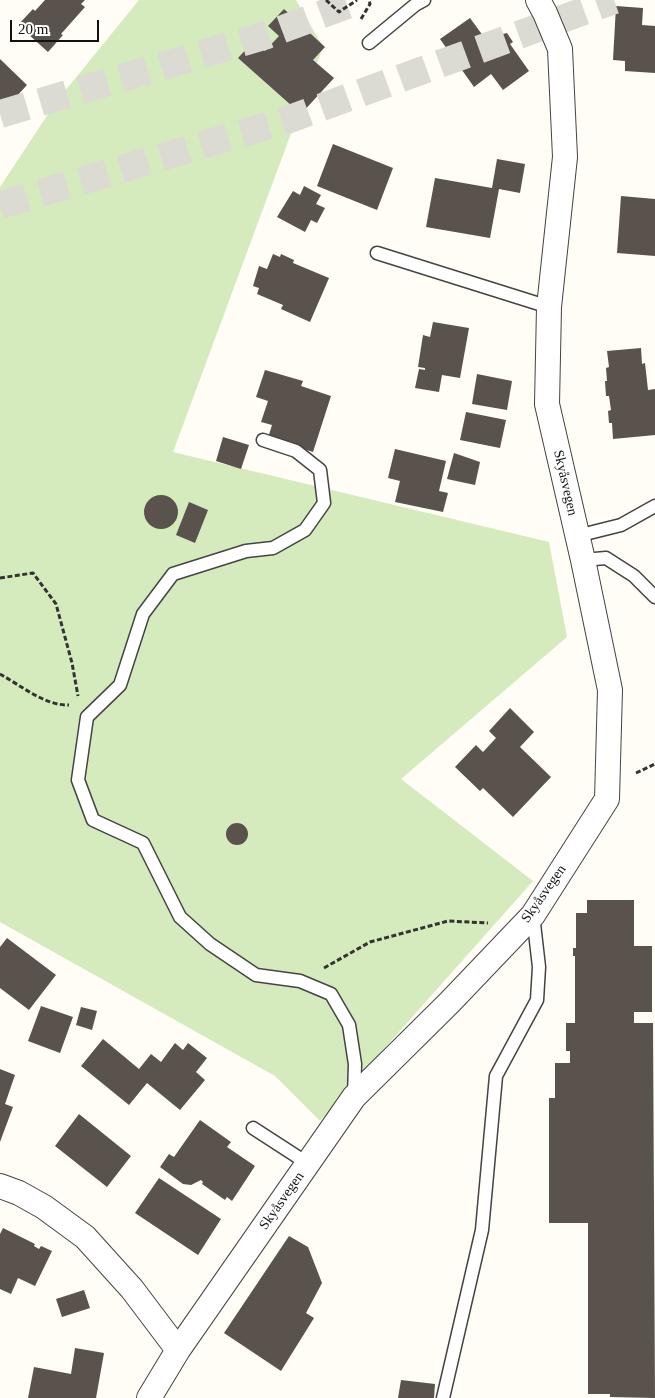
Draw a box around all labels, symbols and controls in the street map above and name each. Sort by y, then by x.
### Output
scale bar [12,10,101,42]
text: 20 m [18,21,48,37]
street label: Skyåsvegen [549,449,581,517]
street label: Skyåsvegen [518,862,570,926]
street label: Skyåsvegen [256,1169,308,1233]

